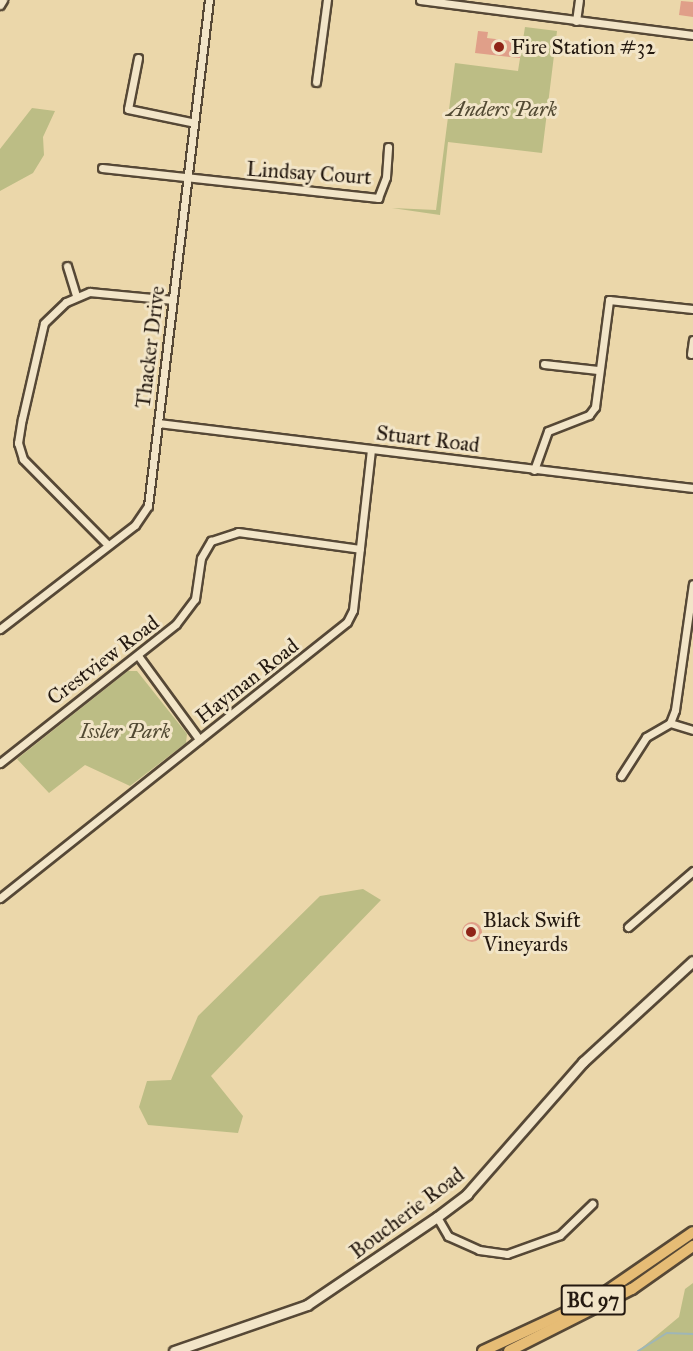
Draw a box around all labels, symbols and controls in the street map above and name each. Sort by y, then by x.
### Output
place label: Fire Station #32 [511,34,656,60]
marker: Fire Station #32 [492,40,506,54]
park label: Anders Park [447,96,557,122]
street label: Lindsay Court [246,156,372,190]
street label: Thacker Drive [130,284,170,410]
street label: Stuart Road [375,420,481,458]
street label: Crestview Road [42,610,164,710]
street label: Hayman Road [190,633,304,729]
park label: Issler Park [80,718,170,744]
place label: Black Swift Vineyards [483,907,581,957]
marker: Black Swift Vineyards [464,925,478,939]
street label: Boucherie Road [345,1162,469,1264]
road number: BC 97 [560,1283,626,1317]

